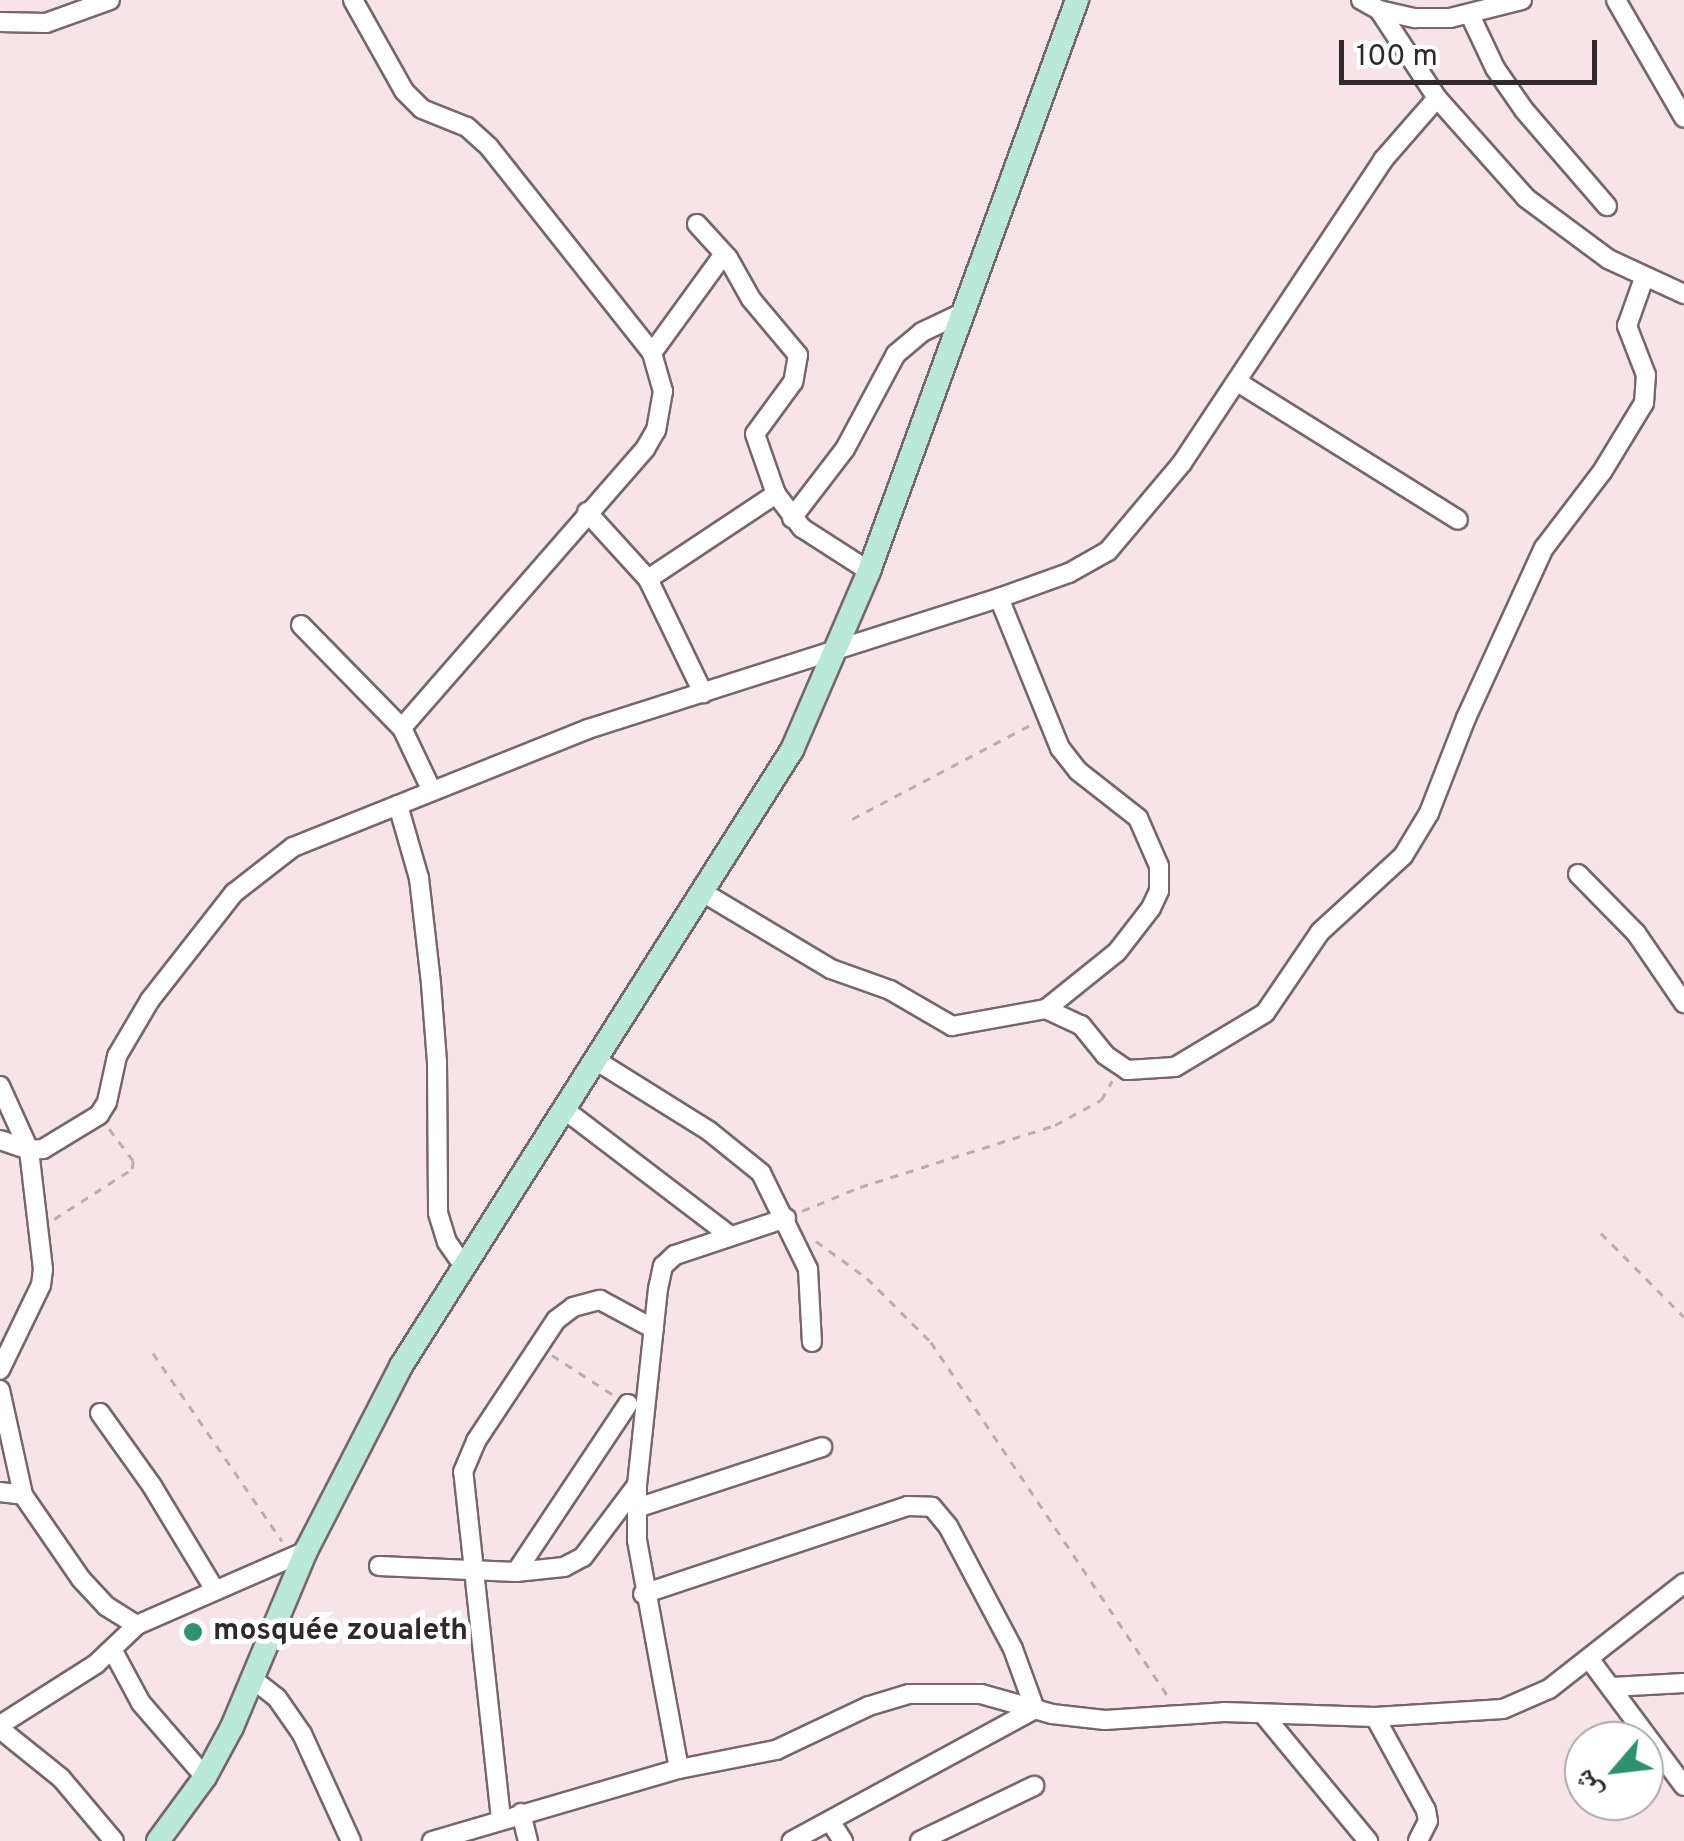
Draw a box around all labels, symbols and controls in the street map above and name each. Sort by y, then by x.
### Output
scale bar [1344,20,1602,82]
text: 100 m [1356,39,1438,76]
place label: mosquée zoualeth [213,1614,468,1650]
marker: mosquée zoualeth [182,1621,204,1643]
north arrow [1564,1721,1664,1821]
text: ش [1566,1763,1612,1806]

